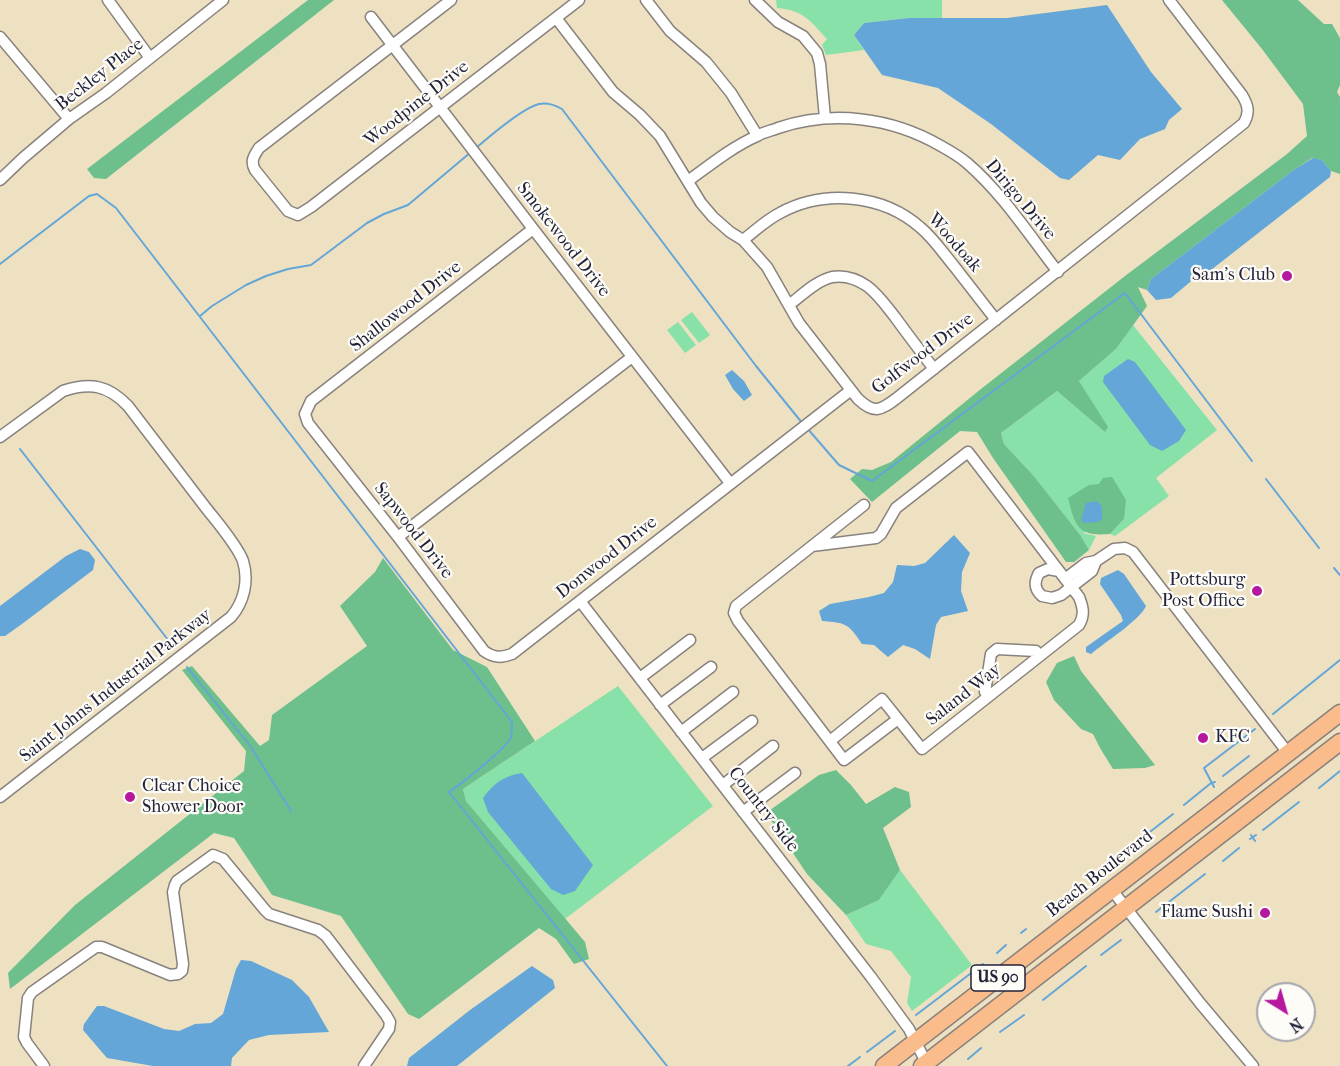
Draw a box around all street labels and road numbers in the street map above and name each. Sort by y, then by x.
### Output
street label: Beckley Place [52,34,148,116]
street label: Woodpine Drive [360,57,474,151]
street label: Dirigo Drive [980,155,1060,245]
street label: Smokewood Drive [511,178,615,302]
street label: Woodoak [922,209,986,277]
street label: Shallowood Drive [346,257,466,357]
street label: Golfwood Drive [868,309,978,399]
street label: Sapwood Drive [369,479,457,583]
street label: Donwood Drive [552,512,662,604]
street label: Saint Johns Industrial Parkway [16,604,216,768]
street label: Saland Way [922,659,1006,731]
street label: Country Side [723,763,803,857]
street label: Beach Boulevard [1042,826,1158,922]
road number: US 90 [971,965,1025,991]

